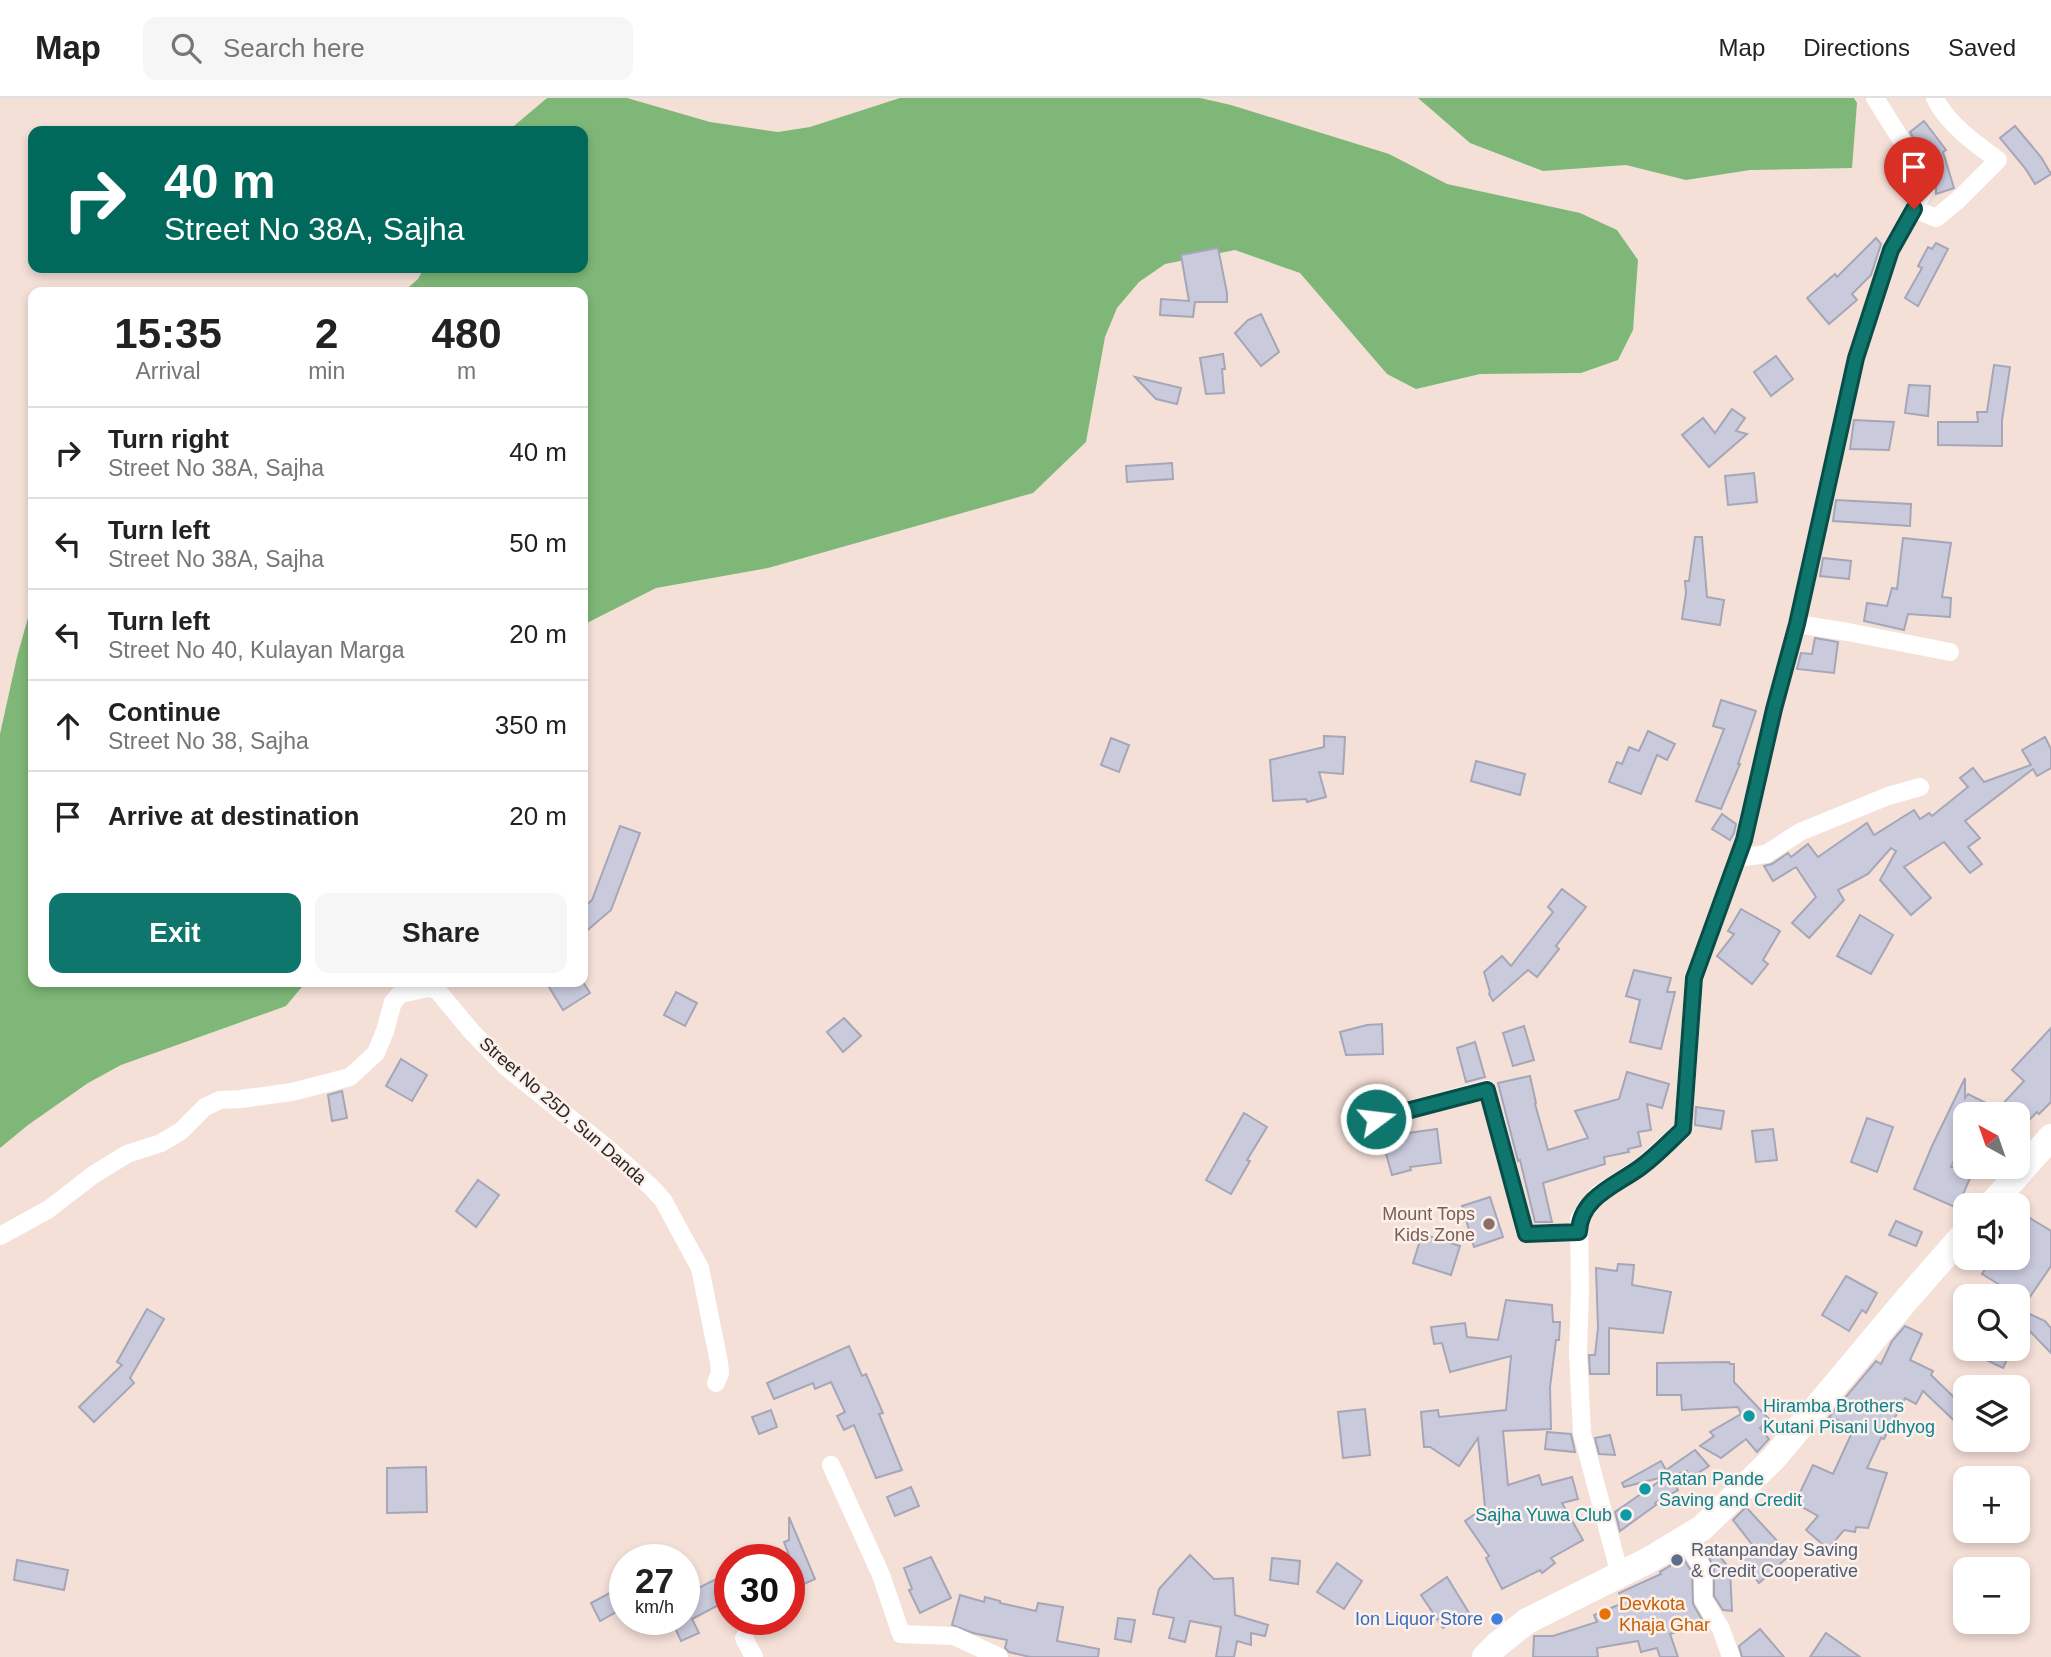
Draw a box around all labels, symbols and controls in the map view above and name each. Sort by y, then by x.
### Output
search box [143,17,633,80]
text: Map [35,29,101,66]
icon: search [167,29,205,67]
text: Search here [223,33,365,63]
text: Map [1719,34,1765,61]
text: Directions [1803,34,1910,61]
text: Saved [1948,34,2016,61]
pin [1884,137,1944,209]
icon: arrive [1895,148,1933,186]
icon: right [49,154,140,245]
text: 40 m [164,154,276,208]
text: Street No 38A, Sajha [164,211,465,247]
text: 15:35 [114,310,222,357]
text: 2 [315,310,338,357]
text: 480 [432,310,502,357]
text: Arrival [135,358,201,384]
text: min [308,358,345,384]
text: m [457,358,476,384]
text: Turn right [108,424,229,454]
icon: right [49,434,87,472]
text: 40 m [509,437,567,467]
text: Street No 38A, Sajha [108,455,324,481]
text: Turn left [108,515,210,545]
icon: left [49,525,87,563]
text: 50 m [509,528,567,558]
text: Street No 38A, Sajha [108,546,324,572]
text: Turn left [108,606,210,636]
icon: left [49,616,87,654]
text: 20 m [509,619,567,649]
text: Street No 40, Kulayan Marga [108,637,405,663]
text: Continue [108,697,221,727]
icon: ahead [49,707,87,745]
text: 350 m [495,710,567,740]
text: Street No 38, Sajha [108,728,309,754]
icon: arrive [49,798,87,836]
text: Arrive at destination [108,801,359,831]
text: 20 m [509,801,567,831]
button: Exit [49,893,301,973]
button: Share [315,893,567,973]
street label: Street No 25D, Sun Danda [476,1033,651,1189]
position arrow [1339,1082,1413,1156]
north arrow [1953,1102,2030,1180]
map controls [1953,1102,2030,1634]
button: sound [1953,1193,2030,1270]
place label: Mount Tops Kids Zone [1382,1204,1475,1245]
marker: Mount Tops Kids Zone [1481,1216,1497,1232]
button: search [1953,1284,2030,1361]
button: layers [1953,1375,2030,1452]
place label: Hiramba Brothers Kutani Pisani Udhyog [1763,1396,1935,1437]
marker: Hiramba Brothers Kutani Pisani Udhyog [1741,1408,1757,1424]
button: + [1953,1466,2030,1543]
place label: Ratan Pande Saving and Credit [1659,1469,1802,1510]
marker: Ratan Pande Saving and Credit [1637,1481,1653,1497]
place label: Sajha Yuwa Club [1475,1505,1612,1525]
marker: Sajha Yuwa Club [1618,1507,1634,1523]
place label: Ratanpanday Saving & Credit Cooperative [1691,1540,1858,1581]
speed limit sign: 30 [714,1544,805,1635]
marker: Ratanpanday Saving & Credit Cooperative [1669,1552,1685,1568]
button: − [1953,1557,2030,1634]
text: 27 [635,1561,674,1600]
place label: Devkota Khaja Ghar [1619,1594,1710,1635]
text: km/h [635,1597,674,1617]
marker: Devkota Khaja Ghar [1597,1606,1613,1622]
place label: Ion Liquor Store [1355,1609,1483,1629]
marker: Ion Liquor Store [1489,1611,1505,1627]

